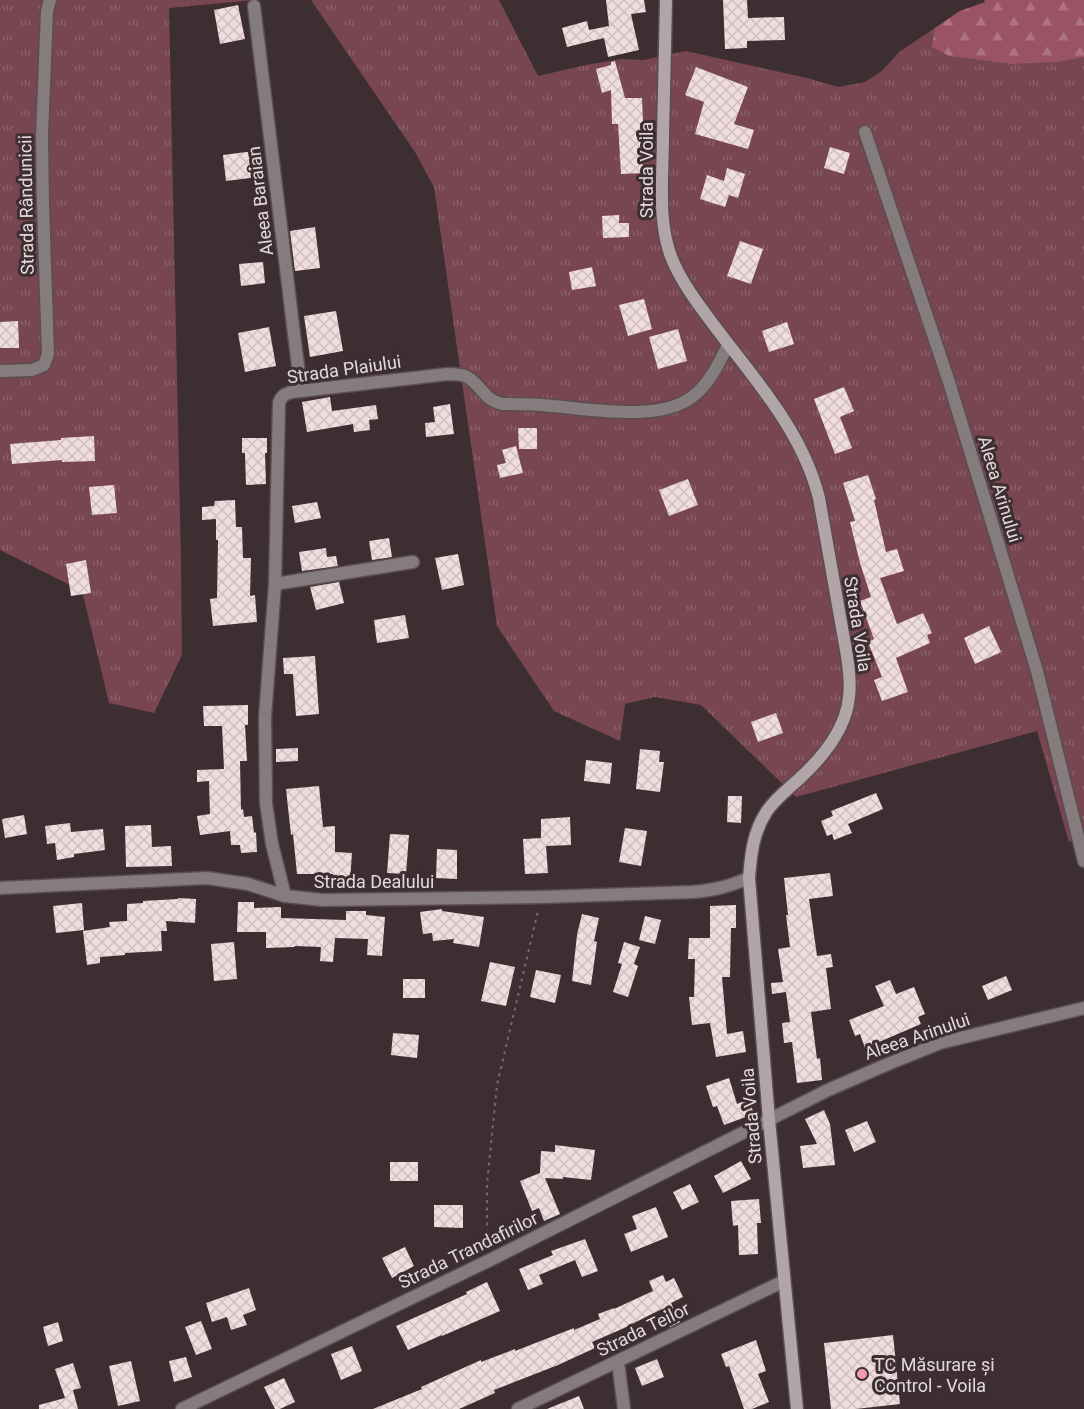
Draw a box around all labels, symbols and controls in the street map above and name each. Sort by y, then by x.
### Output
street label: Strada Voila [636,122,657,218]
street label: Strada Rândunicii [14,135,38,275]
street label: Aleea Baraian [243,145,277,257]
street label: Strada Plaiului [286,351,402,387]
street label: Aleea Arinului [974,433,1026,545]
street label: Strada Voila [840,575,876,673]
street label: Strada Dealului [314,871,434,892]
street label: Aleea Arinului [861,1008,973,1064]
street label: Strada Voila [736,1067,766,1165]
street label: Strada Trandafirilor [395,1207,541,1293]
street label: Strada Teilor [593,1297,693,1361]
place label: TC Măsurare și Control - Voila [874,1354,995,1396]
marker: TC Măsurare și Control - Voila [855,1367,869,1381]

